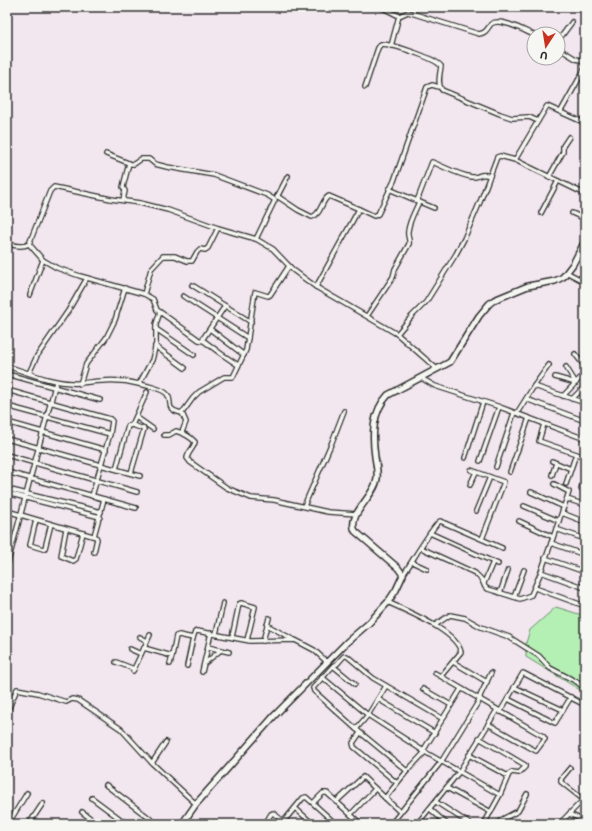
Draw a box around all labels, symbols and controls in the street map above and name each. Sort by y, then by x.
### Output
north arrow [526,26,566,66]
text: U [539,48,549,62]

